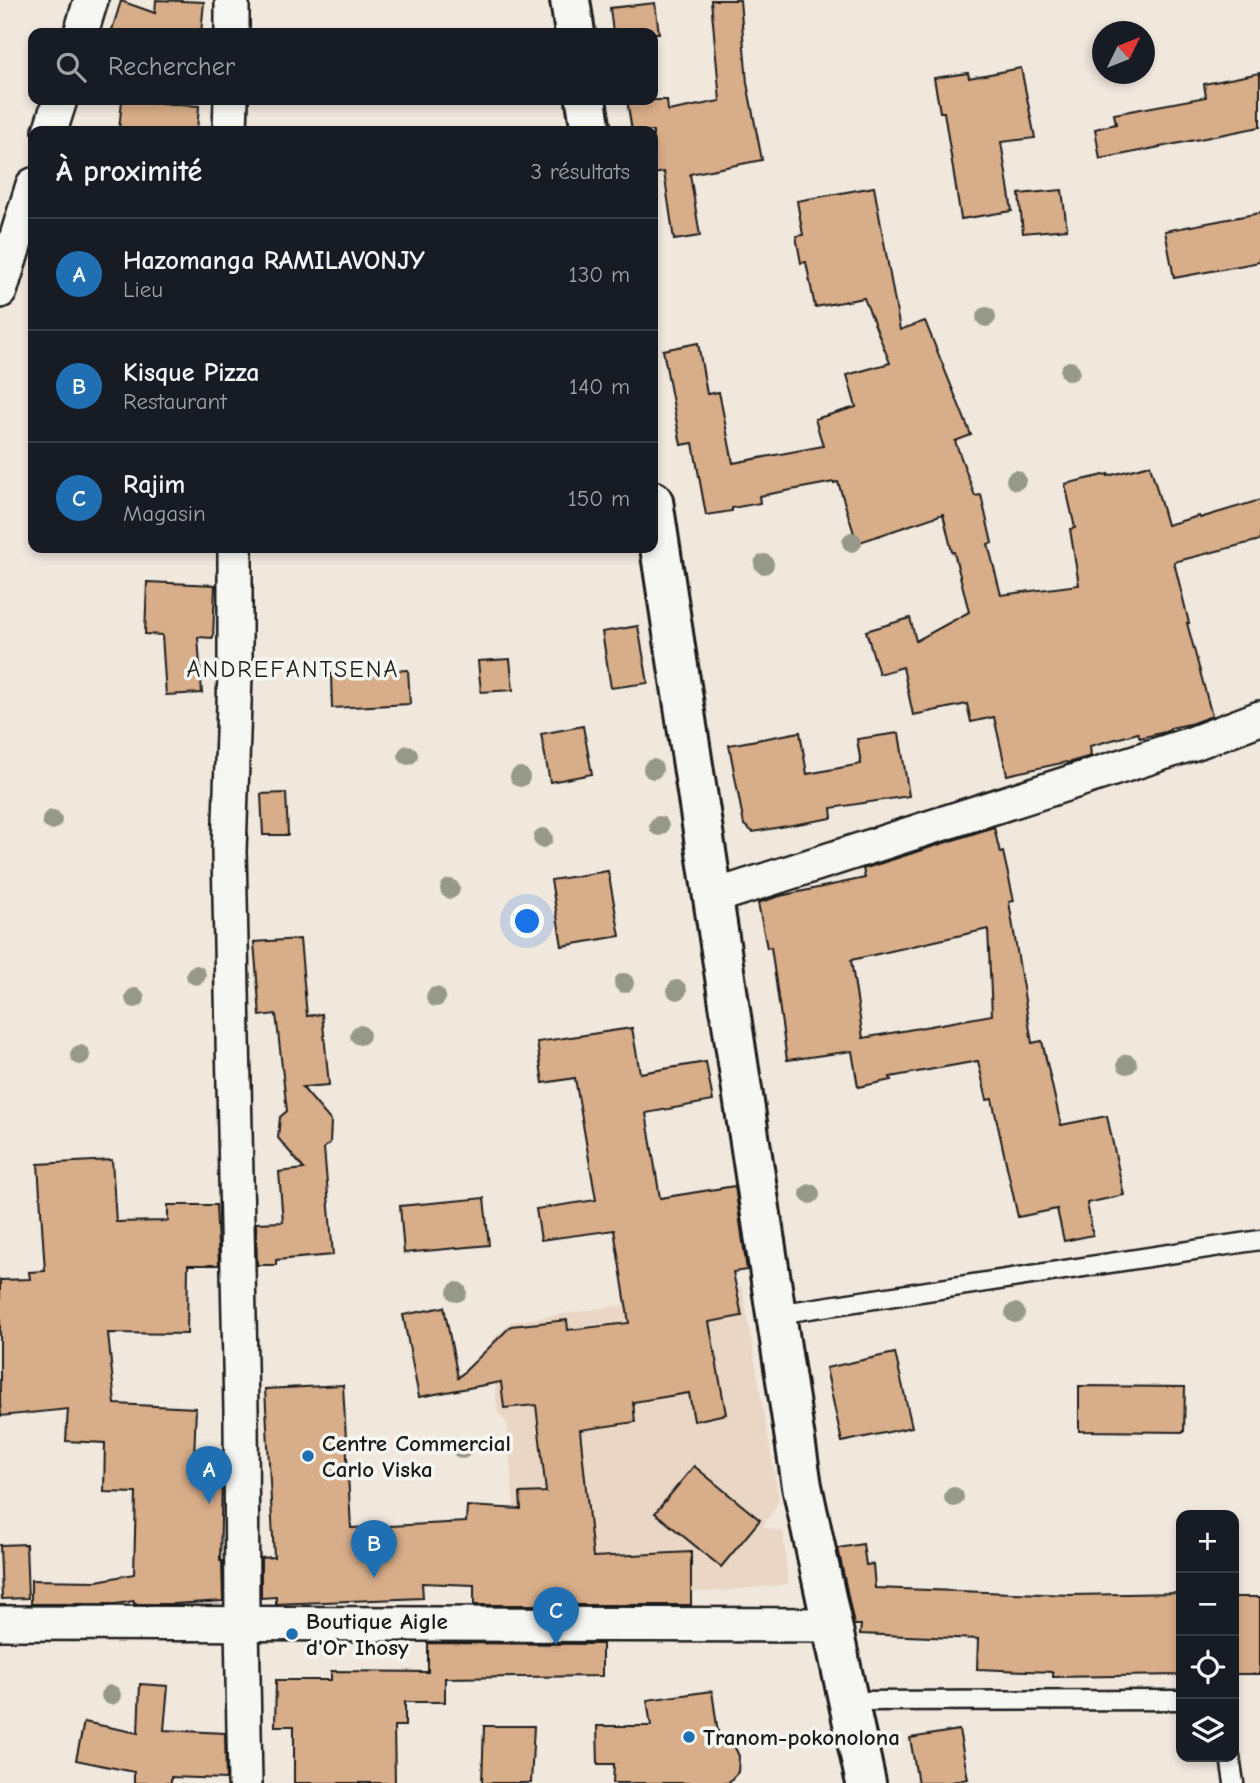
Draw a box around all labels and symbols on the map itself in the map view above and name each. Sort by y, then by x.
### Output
north arrow [1092,21,1155,84]
district label: ANDREFANTSENA [187,655,399,683]
your location [510,904,544,938]
place label: Centre Commercial Carlo Viska [322,1430,511,1483]
pin: A [186,1446,232,1504]
marker: Centre Commercial Carlo Viska [300,1448,316,1464]
pin: B [351,1520,397,1578]
pin: C [533,1587,579,1645]
place label: Boutique Aigle d'Or Ihosy [306,1608,448,1661]
marker: Boutique Aigle d'Or Ihosy [284,1626,300,1642]
place label: Tranom-pokonolona [703,1724,900,1751]
marker: Tranom-pokonolona [681,1729,697,1745]

